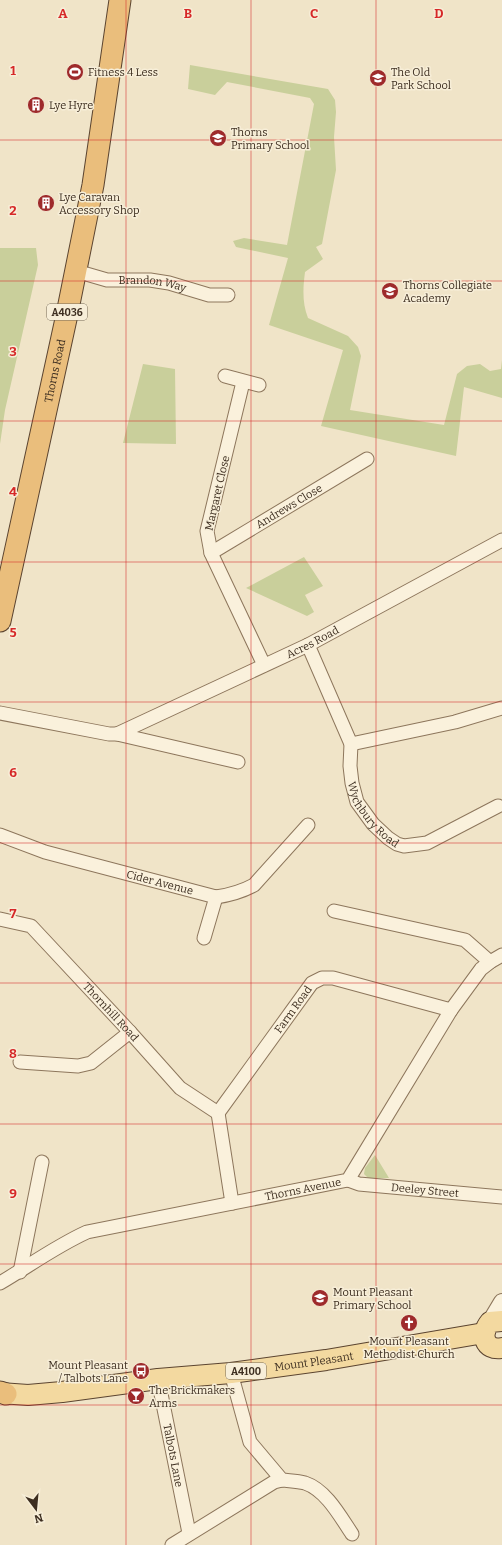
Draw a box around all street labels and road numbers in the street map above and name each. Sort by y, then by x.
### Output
street label: Brandon Way [119,274,188,295]
road number: A4036 [47,304,87,320]
street label: Thorns Road [42,338,68,404]
street label: Margaret Close [203,454,232,532]
street label: Andrews Close [254,482,325,531]
street label: Acres Road [284,623,341,661]
street label: Wychbury Road [345,780,402,851]
street label: Cider Avenue [125,868,195,898]
street label: Thornhill Road [80,980,141,1045]
street label: Farm Road [272,983,315,1036]
street label: Thorns Avenue [264,1176,342,1203]
street label: Deeley Street [391,1181,459,1200]
street label: Mount Pleasant [274,1349,355,1374]
road number: A4100 [226,1363,266,1379]
street label: Talbots Lane [160,1423,186,1488]

